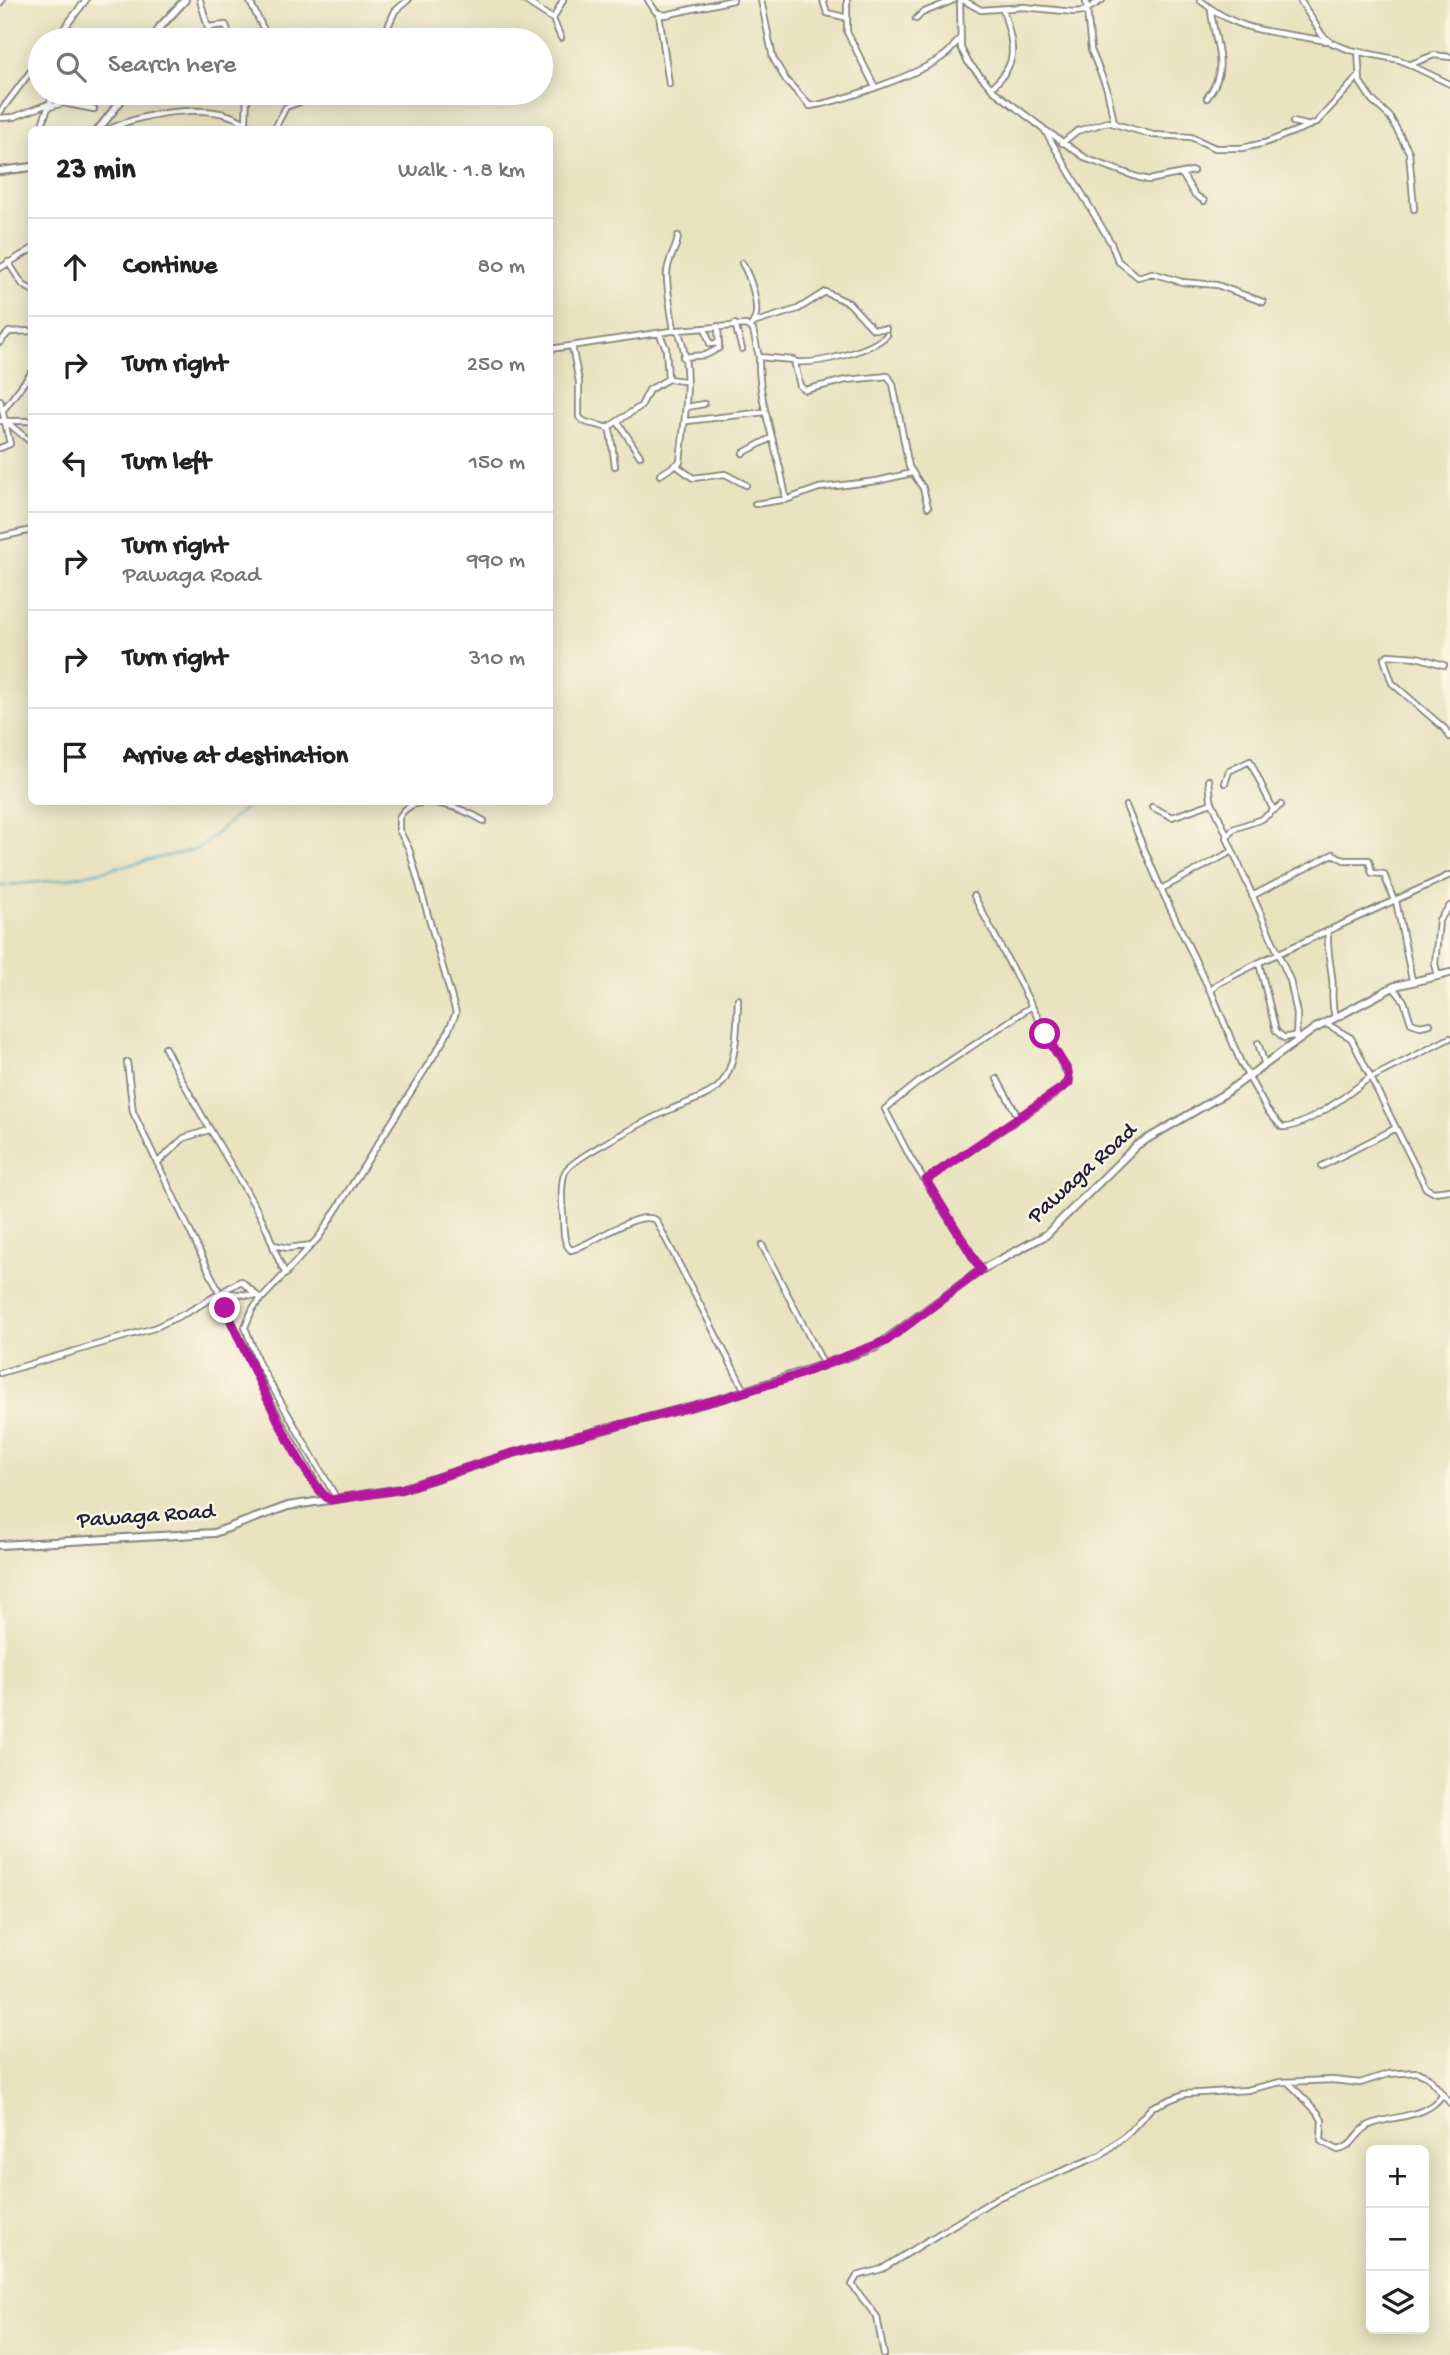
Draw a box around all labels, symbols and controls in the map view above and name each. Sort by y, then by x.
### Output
search box [28,28,553,105]
icon: search [52,48,90,86]
text: Search here [108,51,236,82]
text: 23 min [56,154,135,189]
text: Walk · 1.8 km [398,158,525,185]
icon: ahead [56,248,94,286]
text: Continue [123,252,217,283]
text: 80 m [478,254,525,281]
icon: right [56,346,94,384]
text: Turn right [123,350,227,381]
text: 250 m [467,352,525,379]
icon: left [56,444,94,482]
text: Turn left [123,448,211,479]
text: 150 m [469,450,525,477]
text: Turn right [123,532,227,563]
icon: right [56,542,94,580]
text: 990 m [467,548,525,575]
text: Pawaga Road [123,563,261,590]
icon: right [56,640,94,678]
text: Turn right [123,644,227,675]
text: 310 m [469,646,525,673]
icon: arrive [56,738,94,776]
text: Arrive at destination [123,742,348,773]
route start [1029,1018,1060,1049]
street label: Pawaga Road [1022,1117,1144,1231]
route end [209,1292,240,1323]
street label: Pawaga Road [75,1499,217,1535]
map controls [1366,2145,1429,2334]
button: + [1366,2145,1429,2208]
button: − [1366,2208,1429,2271]
button: layers [1366,2271,1429,2334]

